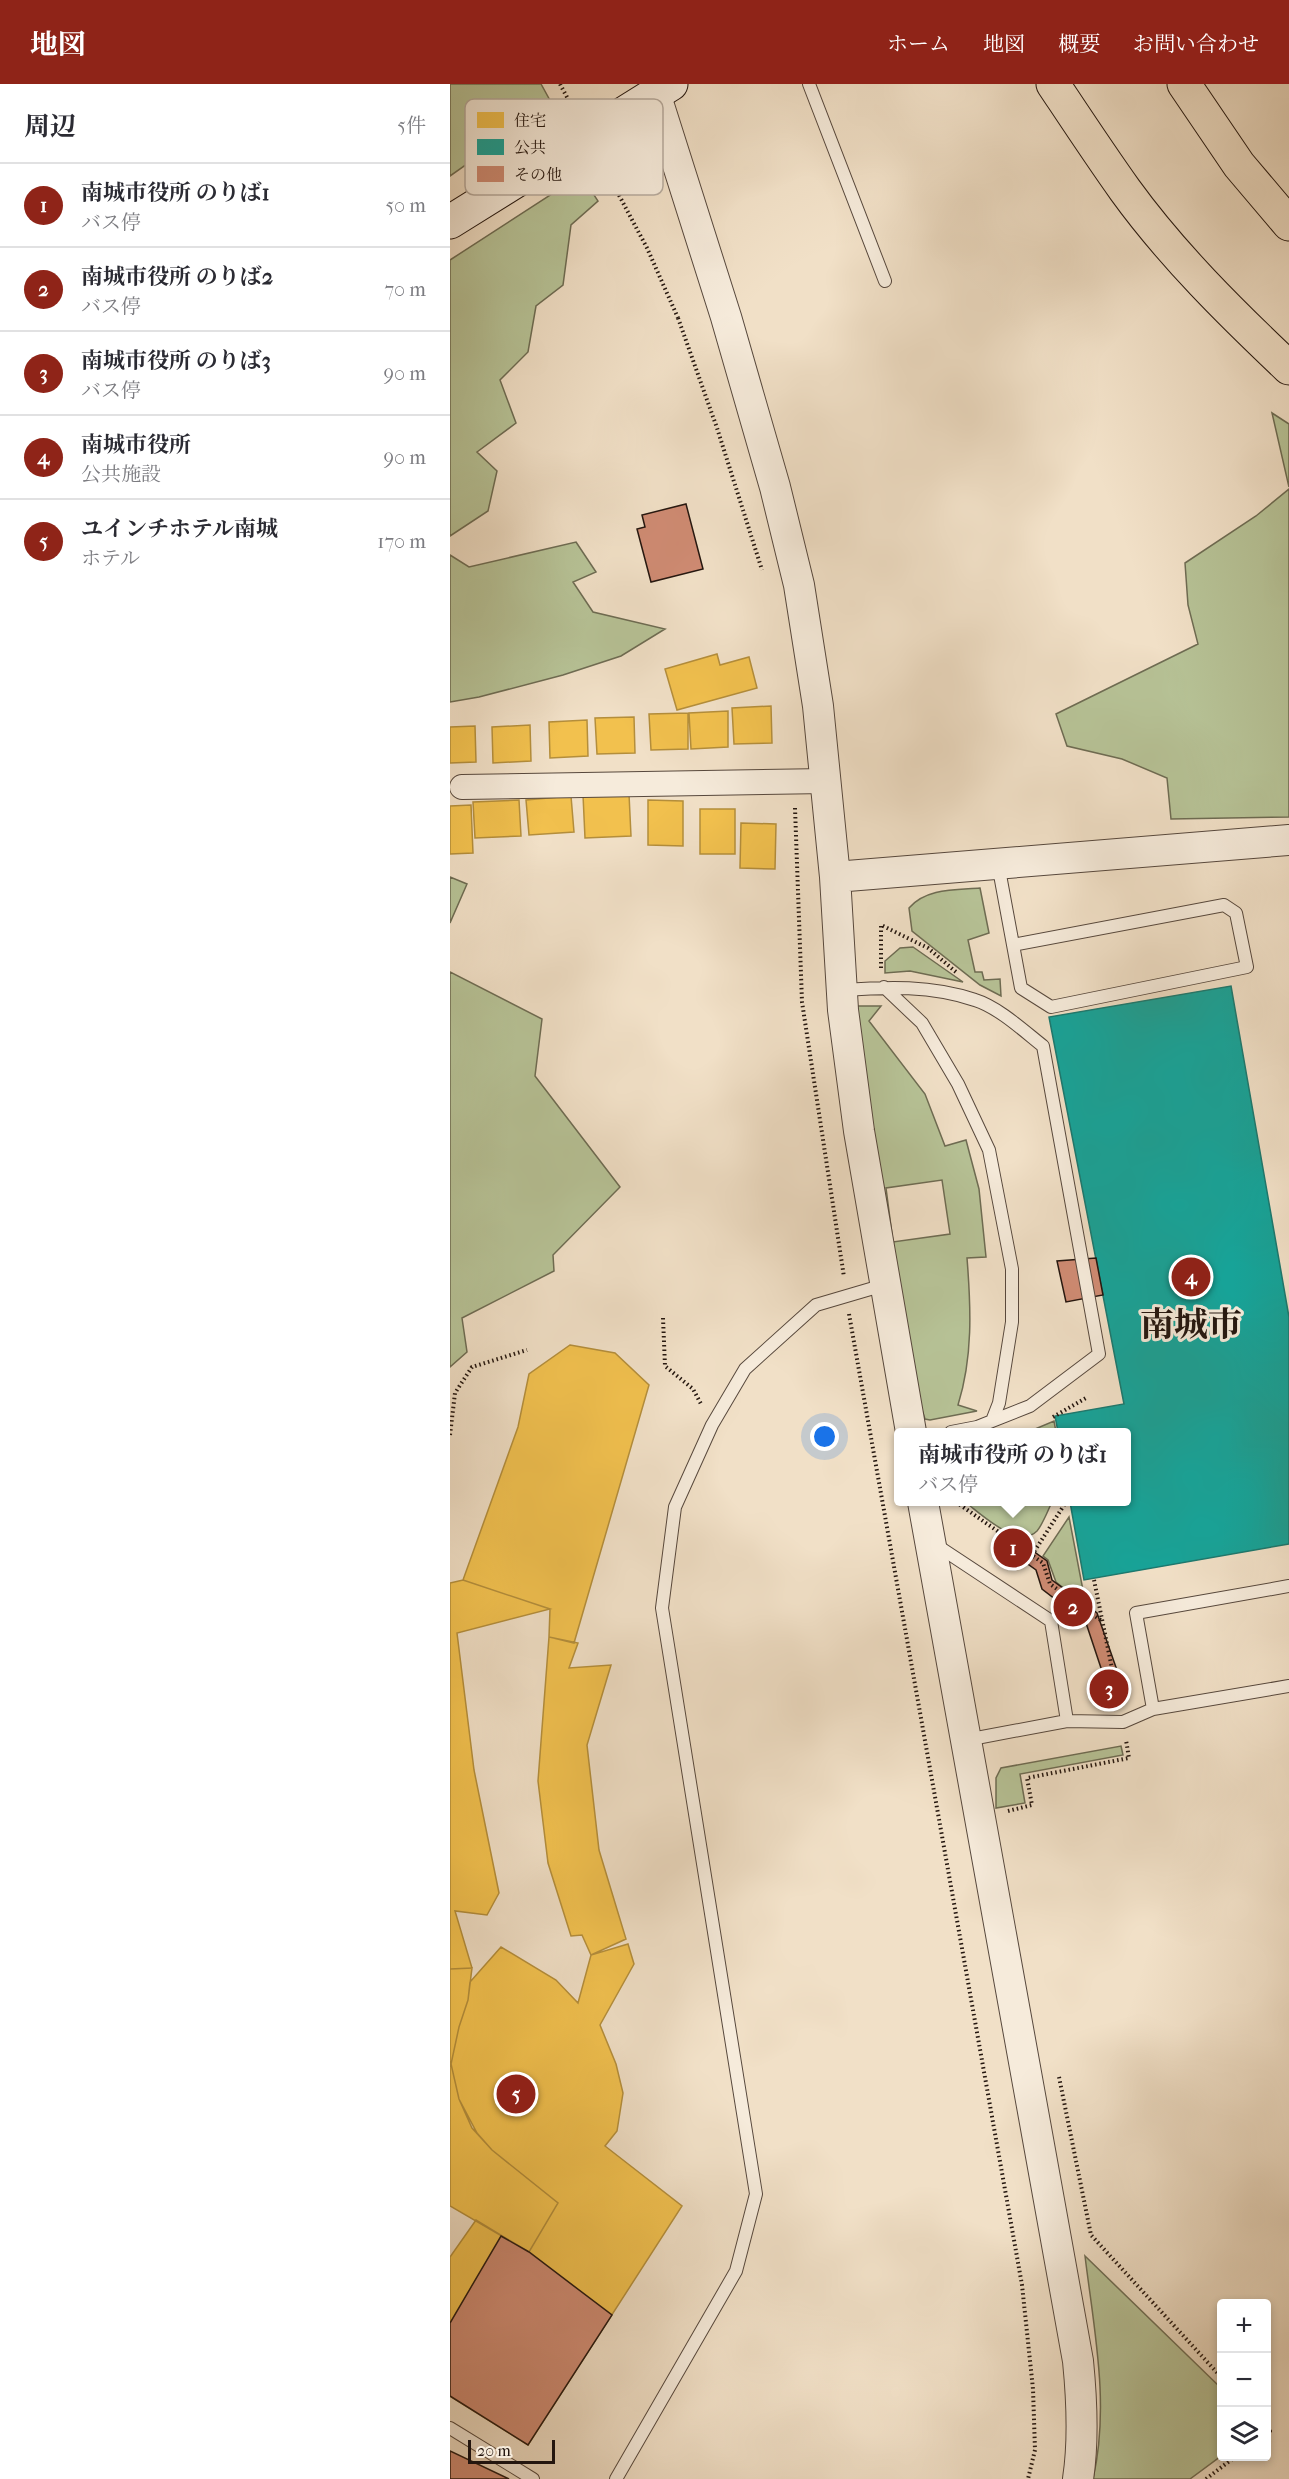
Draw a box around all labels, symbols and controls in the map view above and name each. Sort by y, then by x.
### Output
text: 地図 [30,28,86,61]
text: ホーム [887,32,950,56]
text: 地図 [983,32,1025,56]
text: 概要 [1058,32,1100,56]
text: お問い合わせ [1133,32,1259,56]
legend [465,99,663,195]
text: 周辺 [24,111,76,142]
text: 住宅 [514,111,546,130]
text: 5件 [397,114,426,137]
text: 公共 [514,138,546,157]
text: その他 [514,165,562,184]
text: 南城市役所 のりば1 [81,180,270,206]
text: 1 [40,194,47,217]
text: 50 m [385,194,426,217]
text: バス停 [81,211,141,234]
text: 南城市役所 のりば2 [81,264,273,290]
text: 2 [38,278,49,301]
text: 70 m [384,278,426,301]
text: バス停 [81,295,141,318]
text: 南城市役所 のりば3 [81,348,271,374]
text: 3 [39,362,48,385]
text: 90 m [384,362,426,385]
text: バス停 [81,379,141,402]
text: 南城市役所 [81,432,191,458]
text: 4 [38,446,49,469]
text: 90 m [384,446,426,469]
text: 公共施設 [81,463,161,486]
text: ユインチホテル南城 [81,516,278,542]
text: 5 [39,530,48,553]
text: 170 m [377,530,426,553]
text: ホテル [81,547,140,570]
pin: 4 [1172,1254,1210,1300]
district label: 南城市 [1140,1305,1242,1345]
your location [810,1422,839,1451]
popup [894,1428,1131,1506]
text: 南城市役所 のりば1 [918,1442,1107,1468]
text: バス停 [918,1473,978,1496]
pin: 1 [994,1526,1032,1570]
pin: 2 [1054,1584,1092,1630]
pin: 3 [1090,1666,1128,1712]
pin: 5 [496,2072,536,2116]
map controls [1217,2299,1271,2461]
button: + [1217,2299,1271,2353]
button: − [1217,2353,1271,2407]
button: layers [1217,2407,1271,2461]
scale bar [468,2437,555,2464]
text: 20 m [477,2441,511,2460]

